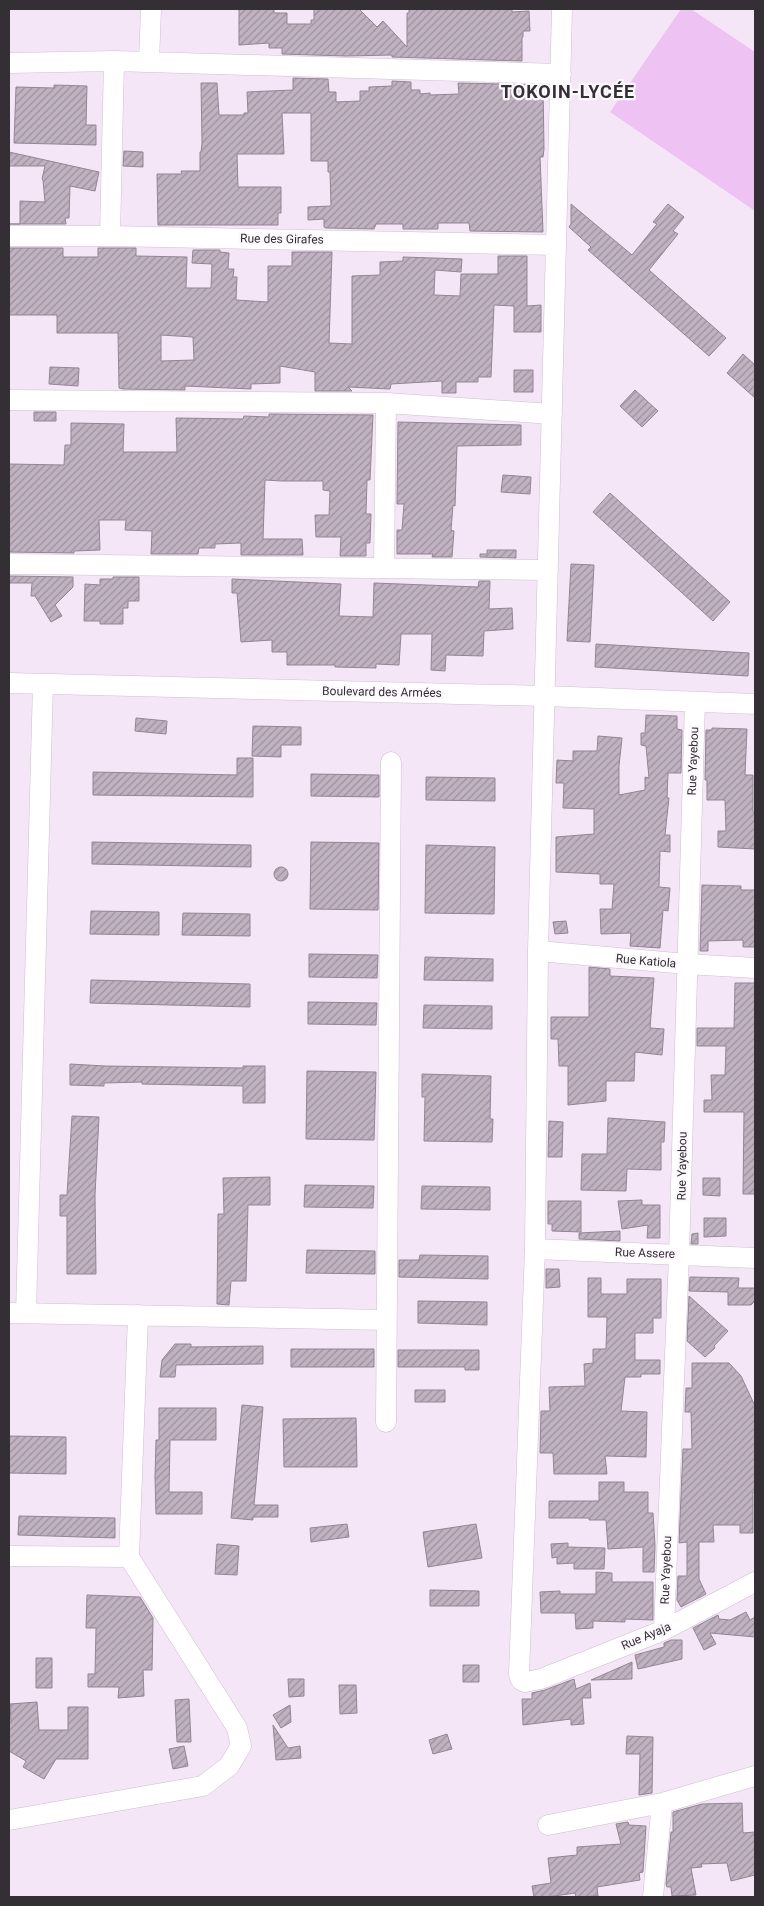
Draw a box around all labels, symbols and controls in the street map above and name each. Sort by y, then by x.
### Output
district label: TOKOIN-LYCÉE [501,81,635,102]
street label: Rue des Girafes [240,231,324,247]
street label: Boulevard des Armées [322,684,442,700]
street label: Rue Yayebou [685,726,701,796]
street label: Rue Katiola [615,951,677,971]
street label: Rue Yayebou [674,1132,690,1200]
street label: Rue Assere [615,1245,675,1261]
street label: Rue Yayebou [658,1535,674,1605]
street label: Rue Ayaja [619,1619,673,1653]

